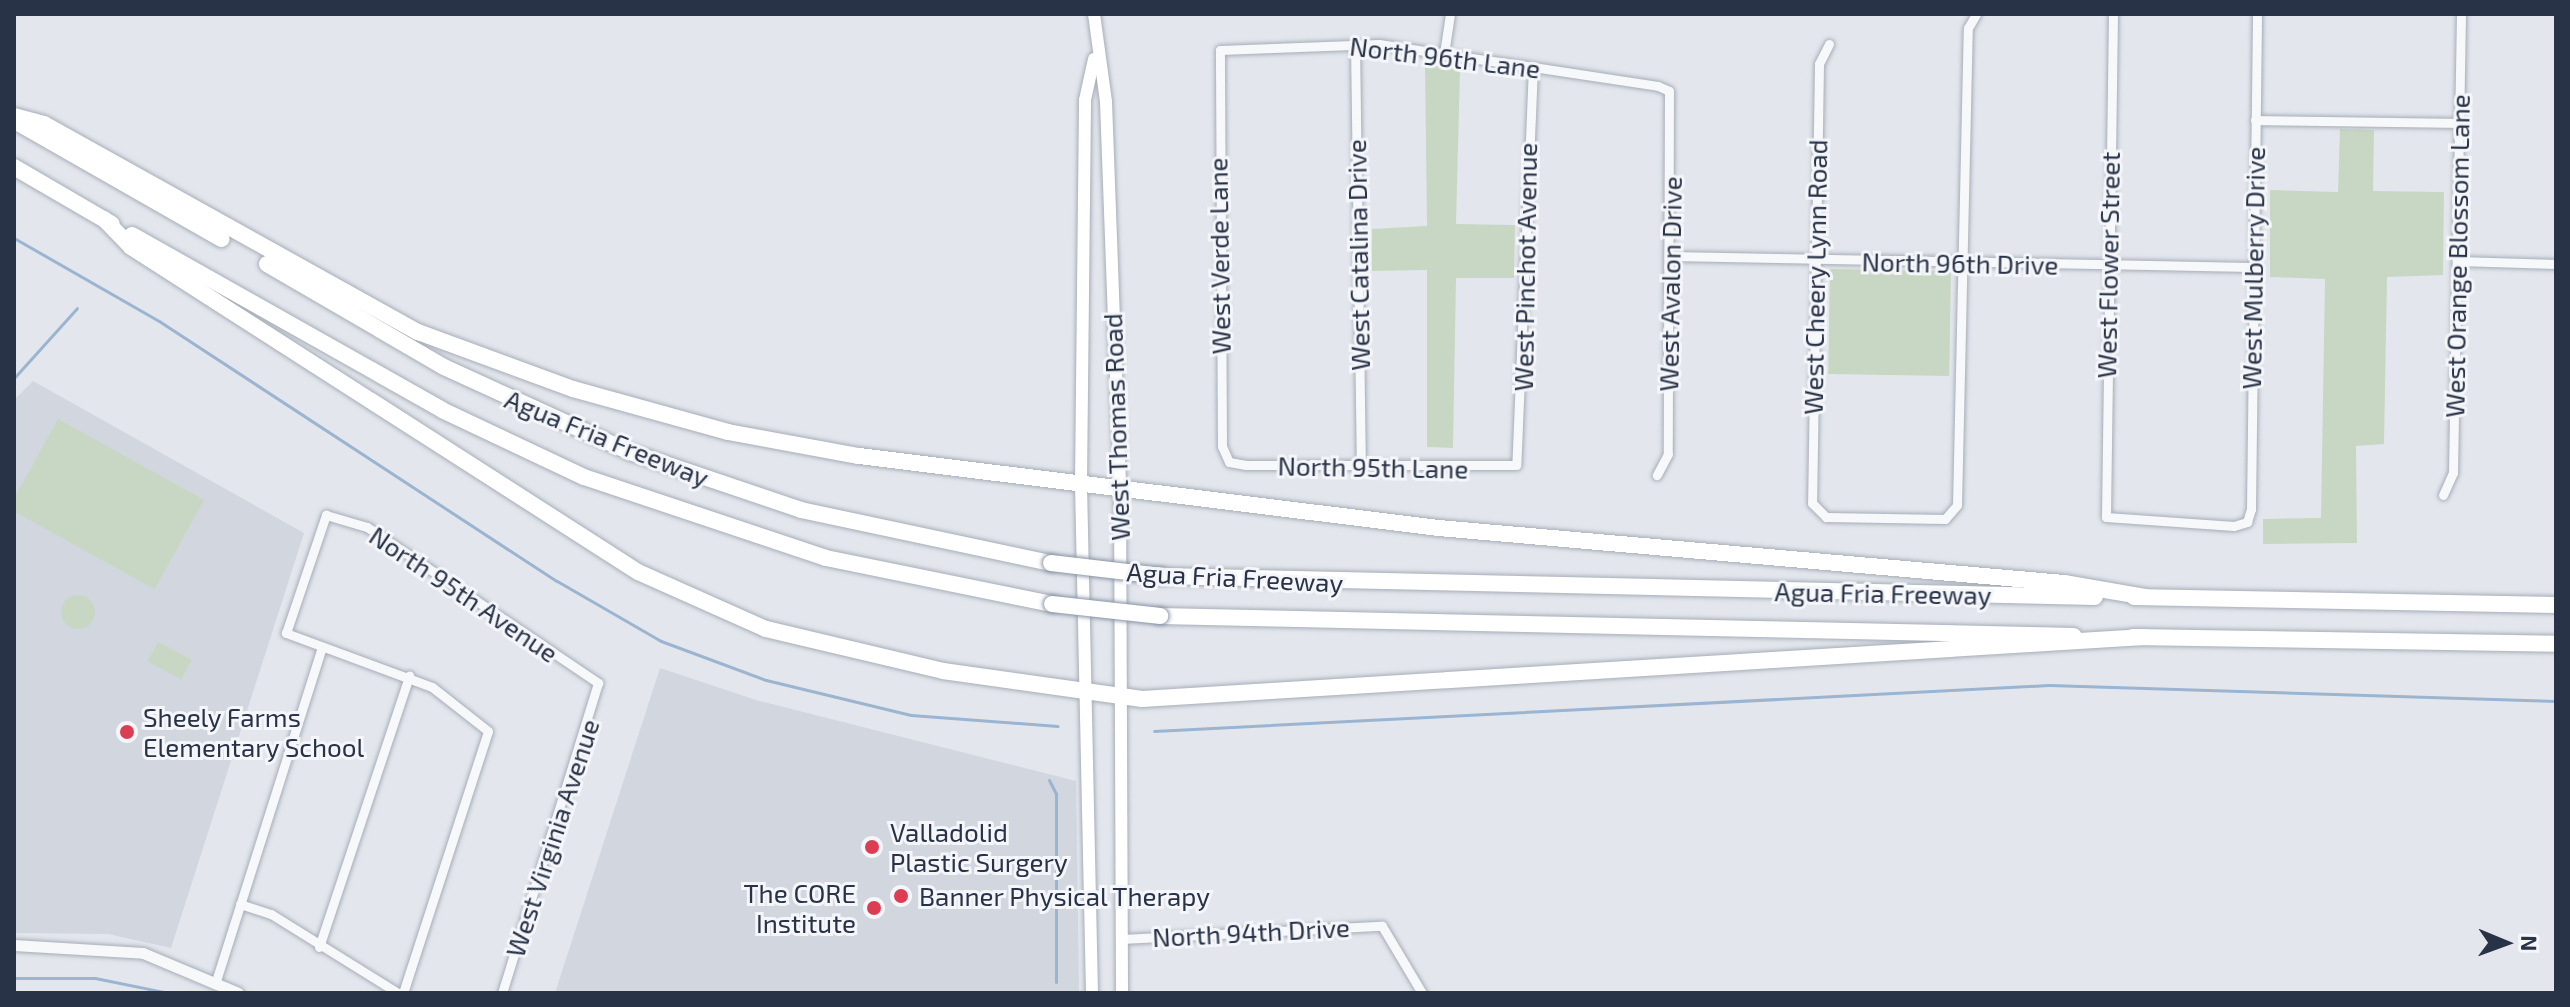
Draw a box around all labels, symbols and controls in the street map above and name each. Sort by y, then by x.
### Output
street label: North 96th Lane [1348,30,1542,84]
street label: West Orange Blossom Lane [2439,94,2475,418]
street label: West Catalina Drive [1340,139,1376,371]
street label: West Cheery Lynn Road [1797,139,1833,415]
street label: West Pinchot Avenue [1507,142,1543,392]
street label: West Mulberry Drive [2235,146,2271,390]
street label: West Flower Street [2090,151,2126,379]
street label: West Verde Lane [1202,157,1236,355]
street label: West Avalon Drive [1653,176,1687,392]
street label: North 96th Drive [1861,246,2059,280]
street label: West Thomas Road [1096,313,1136,541]
street label: Agua Fria Freeway [501,383,713,493]
street label: North 95th Lane [1277,450,1469,484]
street label: North 95th Avenue [364,519,564,669]
street label: Agua Fria Freeway [1126,556,1344,598]
street label: Agua Fria Freeway [1774,576,1992,610]
place label: Sheely Farms Elementary School [143,701,365,762]
street label: West Virginia Avenue [499,715,605,961]
marker: Sheely Farms Elementary School [118,723,136,741]
place label: Valladolid Plastic Surgery [890,816,1068,878]
marker: Valladolid Plastic Surgery [861,836,883,858]
place label: The CORE Institute [743,877,856,938]
place label: Banner Physical Therapy [919,880,1212,912]
marker: Banner Physical Therapy [890,885,912,907]
marker: The CORE Institute [863,897,885,919]
north arrow [2466,903,2546,983]
street label: North 94th Drive [1151,911,1351,953]
text: N [2517,935,2543,952]

